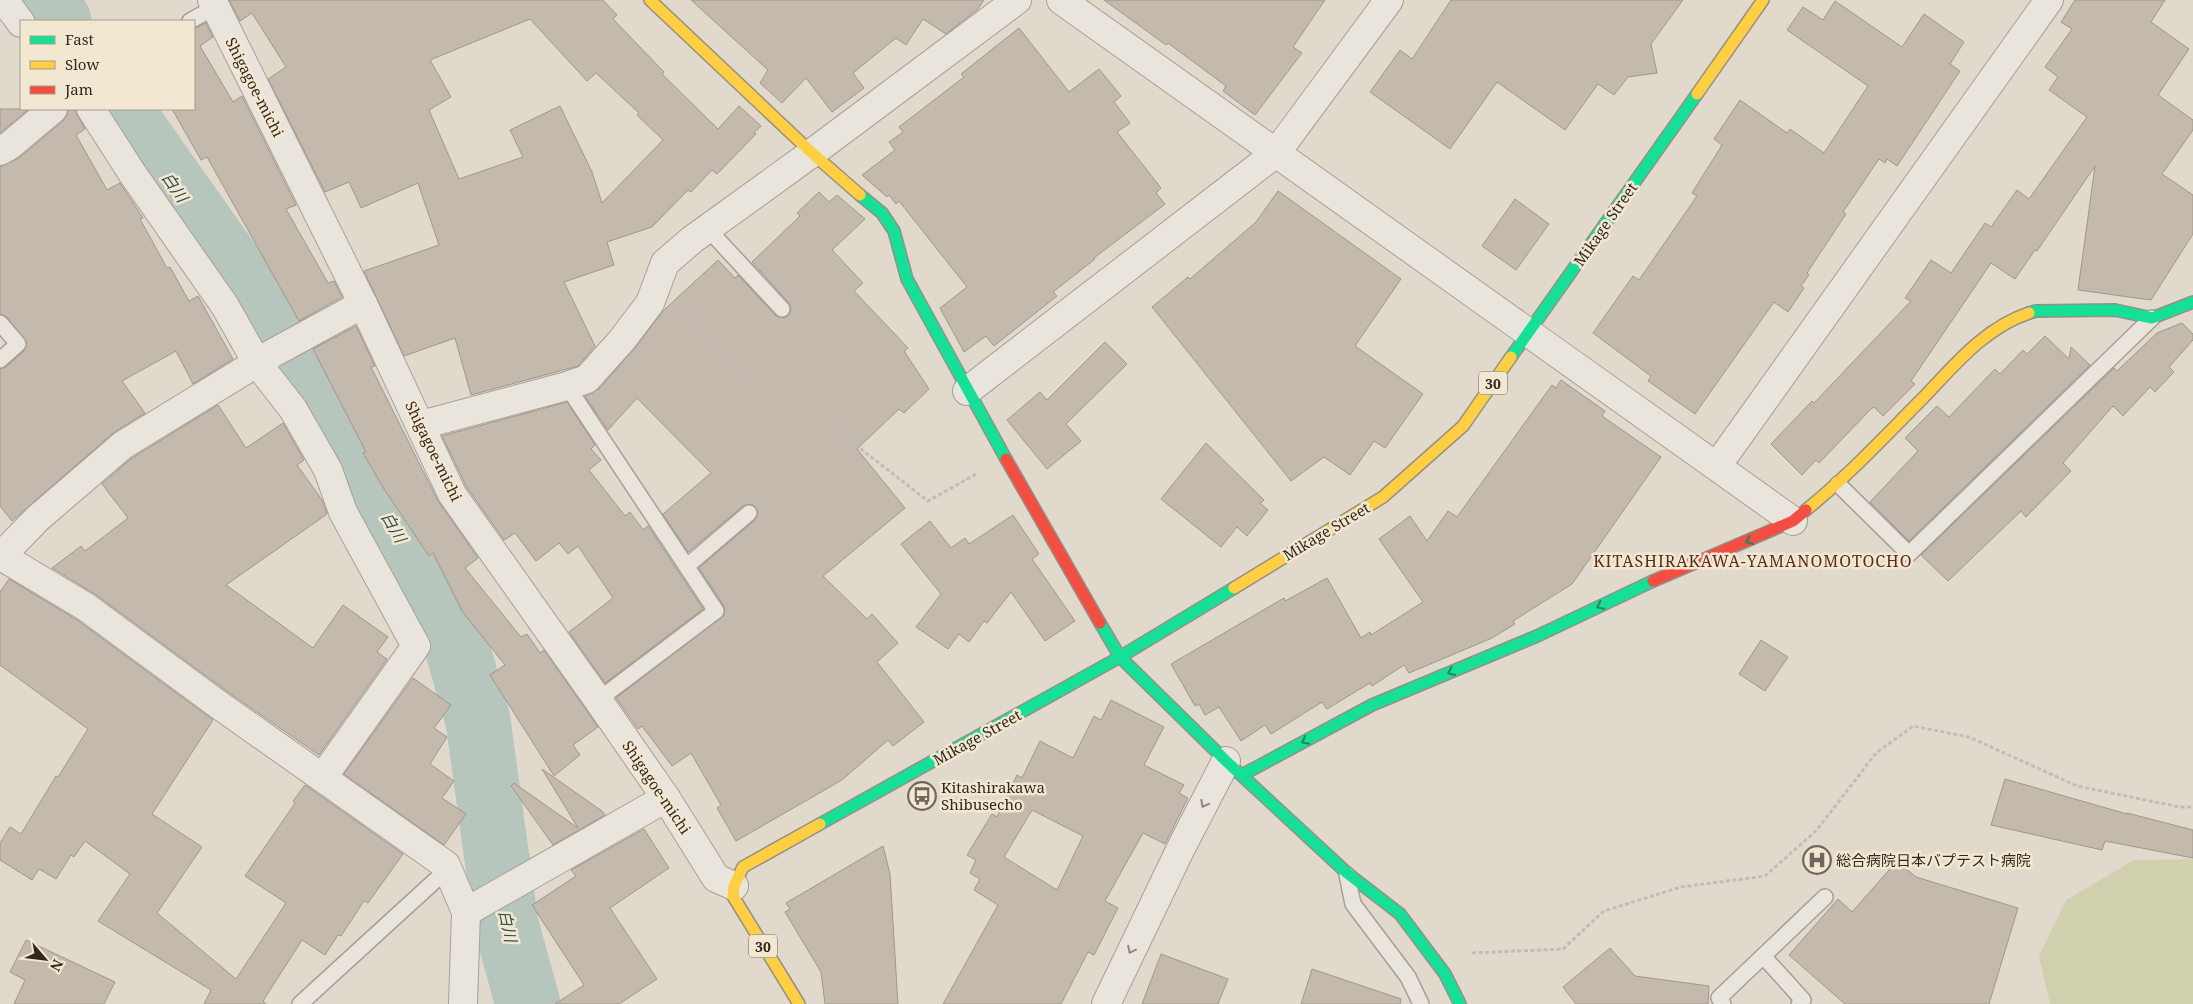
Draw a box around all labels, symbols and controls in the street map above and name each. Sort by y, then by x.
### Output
legend [20,20,195,110]
text: Fast [65,29,94,49]
street label: Shigagoe-michi [221,34,289,140]
text: Slow [65,54,99,74]
text: Jam [64,79,93,99]
water label: 白川 [157,168,194,208]
street label: Mikage Street [1569,178,1641,270]
road number: 30 [1479,372,1507,394]
street label: Shigagoe-michi [401,398,467,505]
street label: Mikage Street [1279,497,1373,565]
water label: 白川 [376,508,413,548]
one-way arrow [1745,535,1754,546]
district label: KITASHIRAKAWA-YAMANOMOTOCHO [1593,550,1913,572]
one-way arrow [1596,600,1605,610]
one-way arrow [1447,666,1456,676]
street label: Mikage Street [929,705,1025,769]
one-way arrow [1301,735,1310,745]
street label: Shigagoe-michi [618,736,696,838]
place label: Kitashirakawa Shibusecho [941,777,1045,814]
bus stop icon: Kitashirakawa Shibusecho [907,781,937,811]
one-way arrow [1200,799,1210,808]
hospital icon: 総合病院日本バプテスト病院 [1802,845,1832,875]
place label: 総合病院日本バプテスト病院 [1836,850,2031,870]
water label: 白川 [494,908,523,946]
north arrow [20,934,70,984]
road number: 30 [749,934,777,958]
one-way arrow [1127,945,1137,954]
text: N [46,956,68,975]

